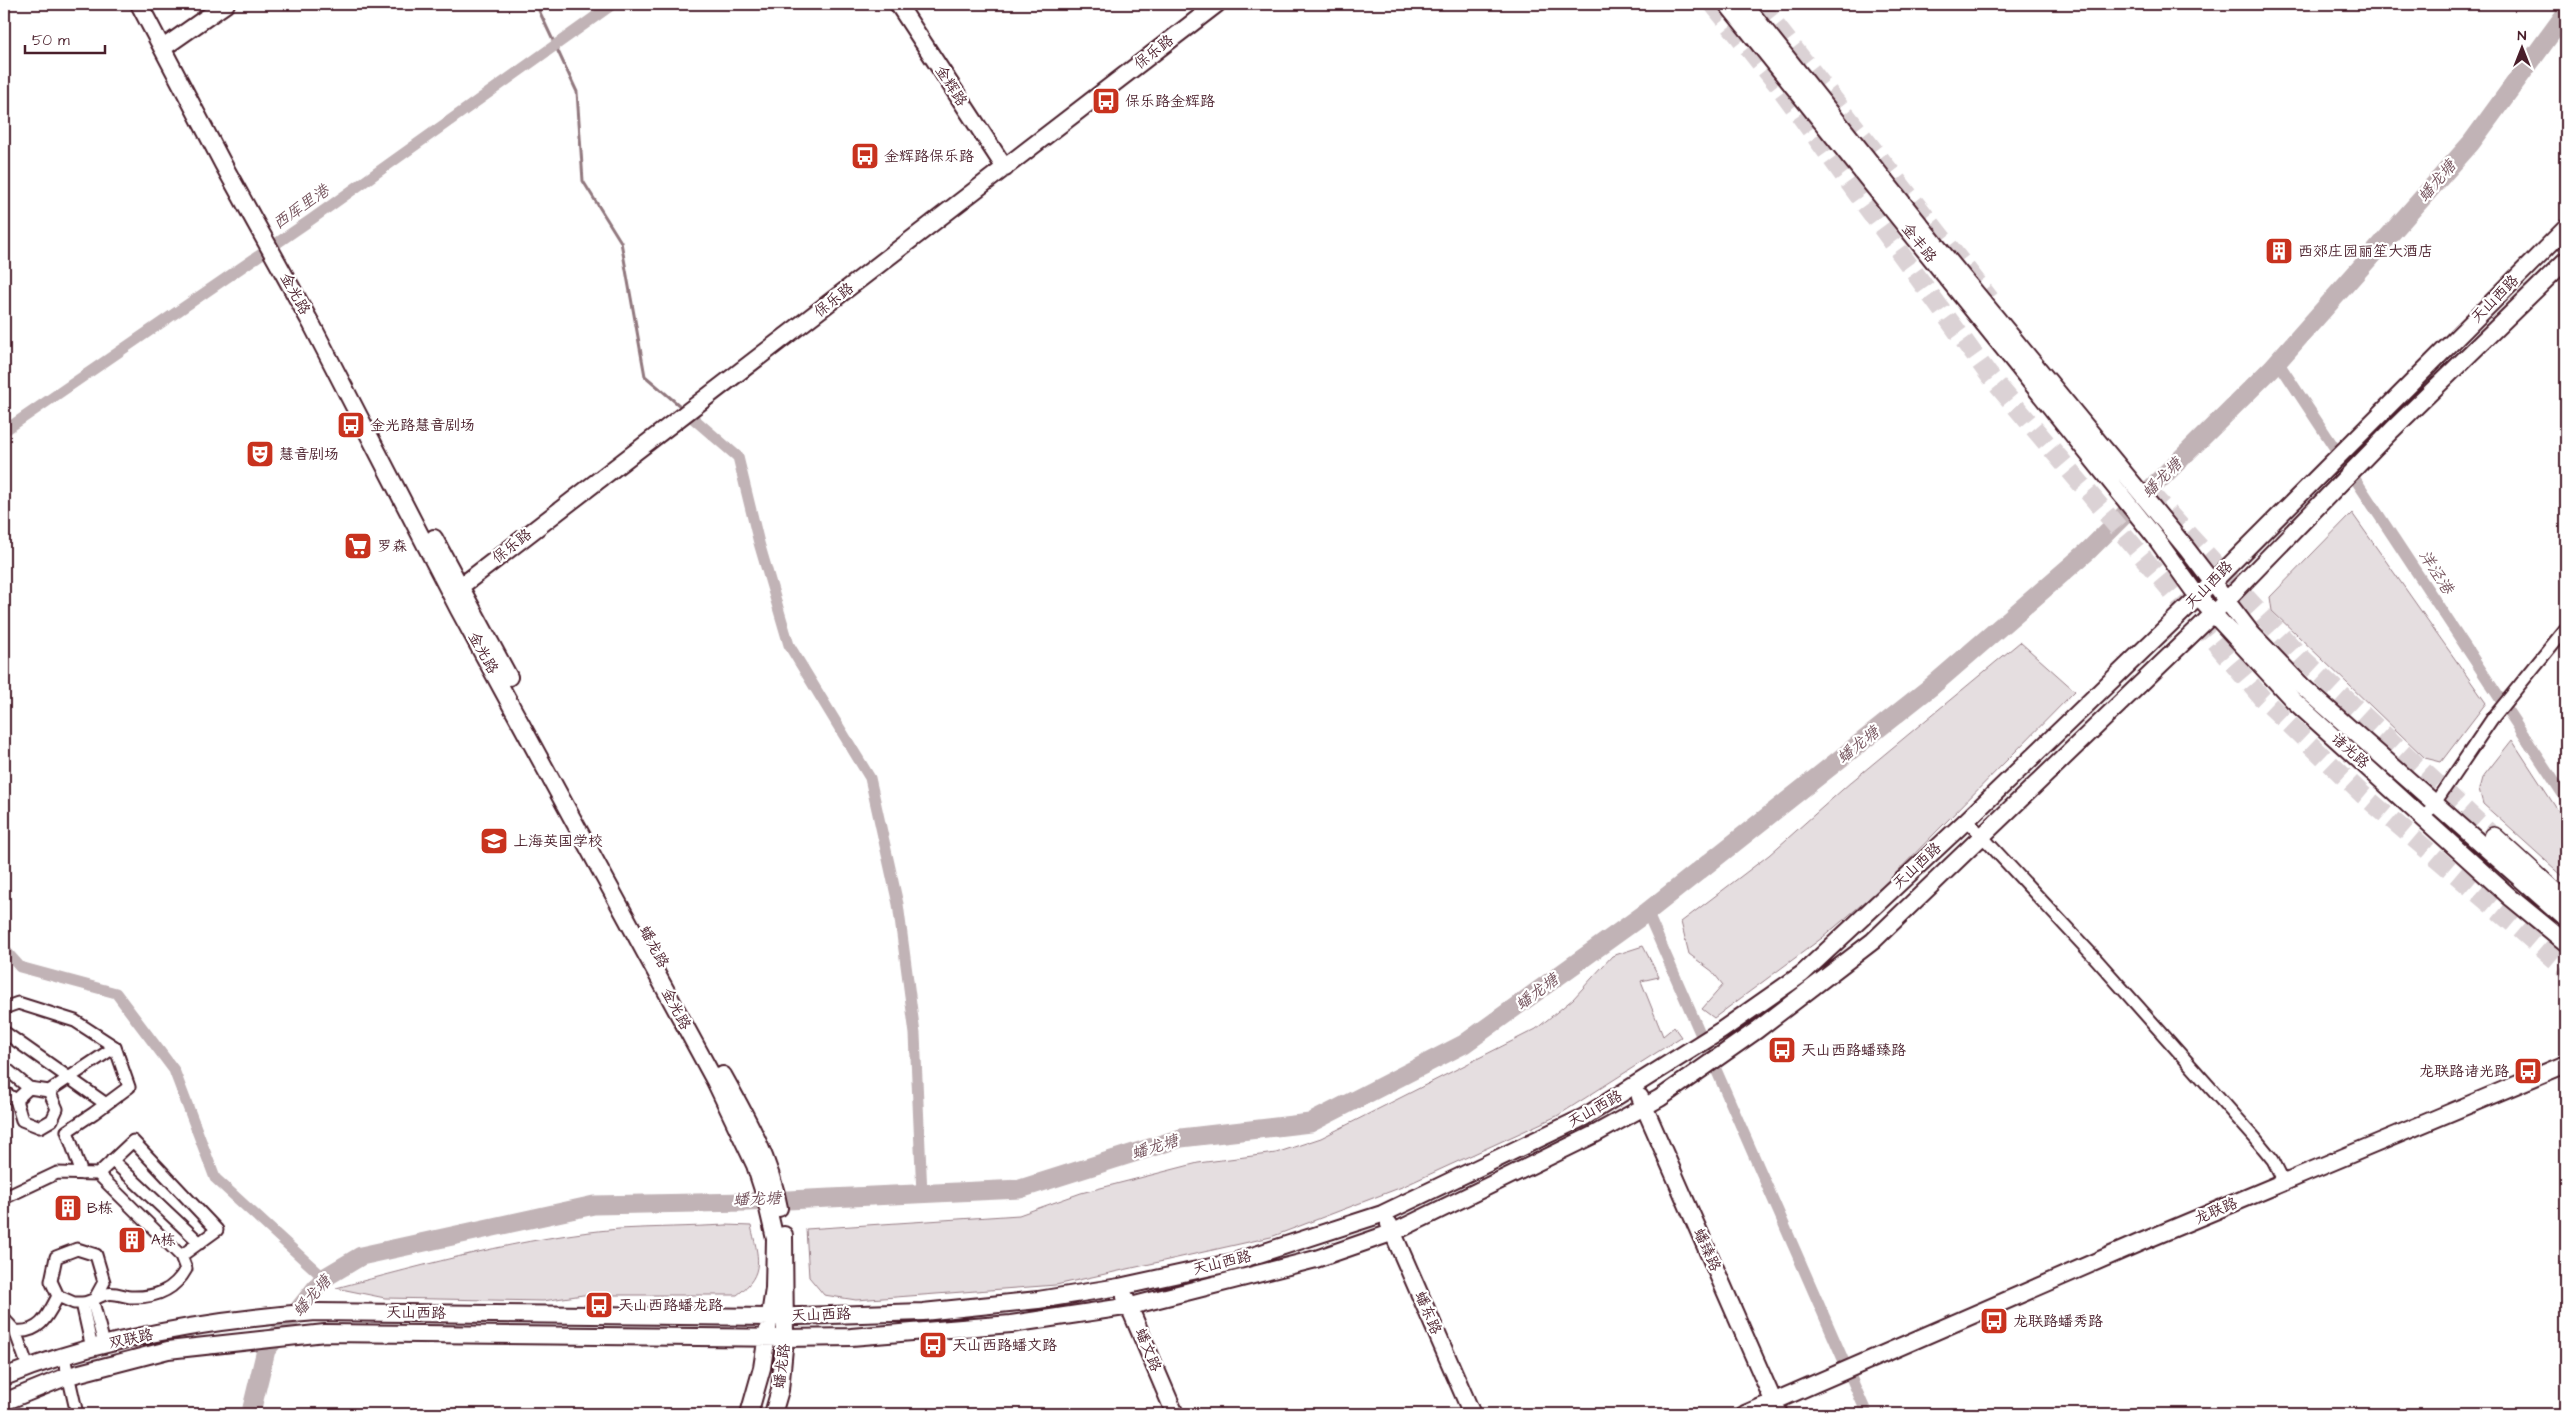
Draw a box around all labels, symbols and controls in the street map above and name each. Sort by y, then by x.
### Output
scale bar [25,22,105,54]
north arrow [2498,22,2548,72]
text: N [2518,26,2527,46]
text: 50 m [32,30,70,51]
street label: 保乐路 [1130,30,1178,74]
street label: 金辉路 [930,61,972,111]
bus stop icon: 保乐路金辉路 [1091,86,1121,116]
place label: 保乐路金辉路 [1125,91,1215,112]
bus stop icon: 金辉路保乐路 [850,141,880,171]
place label: 金辉路保乐路 [884,146,974,167]
water label: 蟠龙塘 [2413,154,2462,206]
water label: 西厍里港 [268,178,335,234]
street label: 金丰路 [1897,219,1941,267]
building icon: 西郊庄园丽笙大酒店 [2264,236,2294,266]
place label: 西郊庄园丽笙大酒店 [2298,241,2433,262]
street label: 金光路 [275,269,315,319]
street label: 天山西路 [2466,270,2524,328]
street label: 保乐路 [810,278,858,322]
bus stop icon: 金光路慧音剧场 [336,410,366,440]
place label: 金光路慧音剧场 [370,415,475,436]
theatre icon: 慧音剧场 [245,439,275,469]
place label: 慧音剧场 [279,444,339,465]
water label: 蟠龙塘 [2137,452,2188,503]
street label: 保乐路 [488,524,536,568]
supermarket icon: 罗森 [343,531,373,561]
place label: 罗森 [377,536,407,557]
water label: 洋泾港 [2414,546,2459,600]
street label: 天山西路 [2180,556,2238,614]
street label: 金光路 [463,628,503,678]
water label: 蟠龙塘 [1832,720,1885,768]
street label: 诸光路 [2326,728,2374,774]
school or university icon: 上海英国学校 [479,826,509,856]
place label: 上海英国学校 [513,831,603,852]
street label: 天山西路 [1888,838,1946,894]
street label: 蟠龙路 [634,922,674,972]
water label: 蟠龙塘 [1511,968,1564,1015]
street label: 金光路 [656,984,696,1034]
bus stop icon: 天山西路蟠臻路 [1767,1035,1797,1065]
place label: 天山西路蟠臻路 [1801,1040,1906,1061]
bus stop icon: 龙联路诸光路 [2513,1056,2543,1086]
place label: 龙联路诸光路 [2419,1061,2509,1082]
street label: 天山西路 [1564,1085,1626,1133]
water label: 蟠龙塘 [1129,1129,1183,1165]
water label: 蟠龙塘 [733,1187,783,1211]
building icon: B栋 [53,1193,83,1223]
street label: 龙联路 [2191,1193,2241,1229]
place label: B栋 [87,1198,113,1219]
building icon: A栋 [117,1225,147,1255]
street label: 蟠臻路 [1688,1225,1726,1275]
place label: A栋 [151,1230,176,1251]
street label: 天山西路 [1190,1246,1254,1280]
water label: 蟠龙塘 [288,1269,338,1321]
street label: 蟠东路 [1410,1288,1446,1338]
bus stop icon: 天山西路蟠龙路 [584,1290,614,1320]
place label: 天山西路蟠龙路 [618,1295,723,1316]
street label: 天山西路 [386,1302,446,1324]
street label: 天山西路 [791,1303,851,1327]
bus stop icon: 龙联路蟠秀路 [1979,1306,2009,1336]
place label: 龙联路蟠秀路 [2013,1311,2103,1332]
street label: 双联路 [107,1324,155,1354]
street label: 蟠文路 [1130,1325,1166,1375]
bus stop icon: 天山西路蟠文路 [918,1330,948,1360]
place label: 天山西路蟠文路 [952,1335,1057,1356]
street label: 蟠龙路 [769,1342,795,1390]

